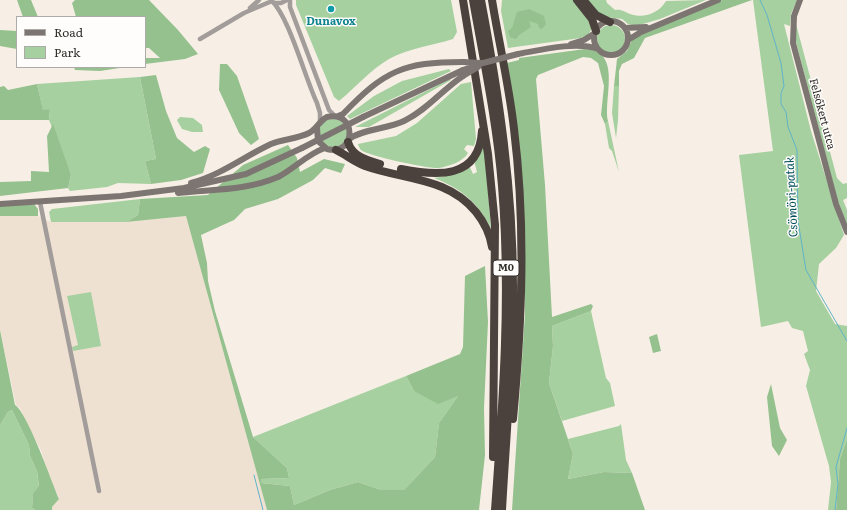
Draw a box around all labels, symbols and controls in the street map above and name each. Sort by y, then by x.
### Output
marker: Dunavox [326,4,336,14]
place label: Dunavox [306,15,356,29]
legend [16,16,146,68]
text: Road [54,23,83,41]
text: Park [54,43,80,61]
street label: Felsőkert utca [806,77,838,151]
water label: Csömöri-patak [783,156,801,238]
road number: M0 [493,260,519,276]

